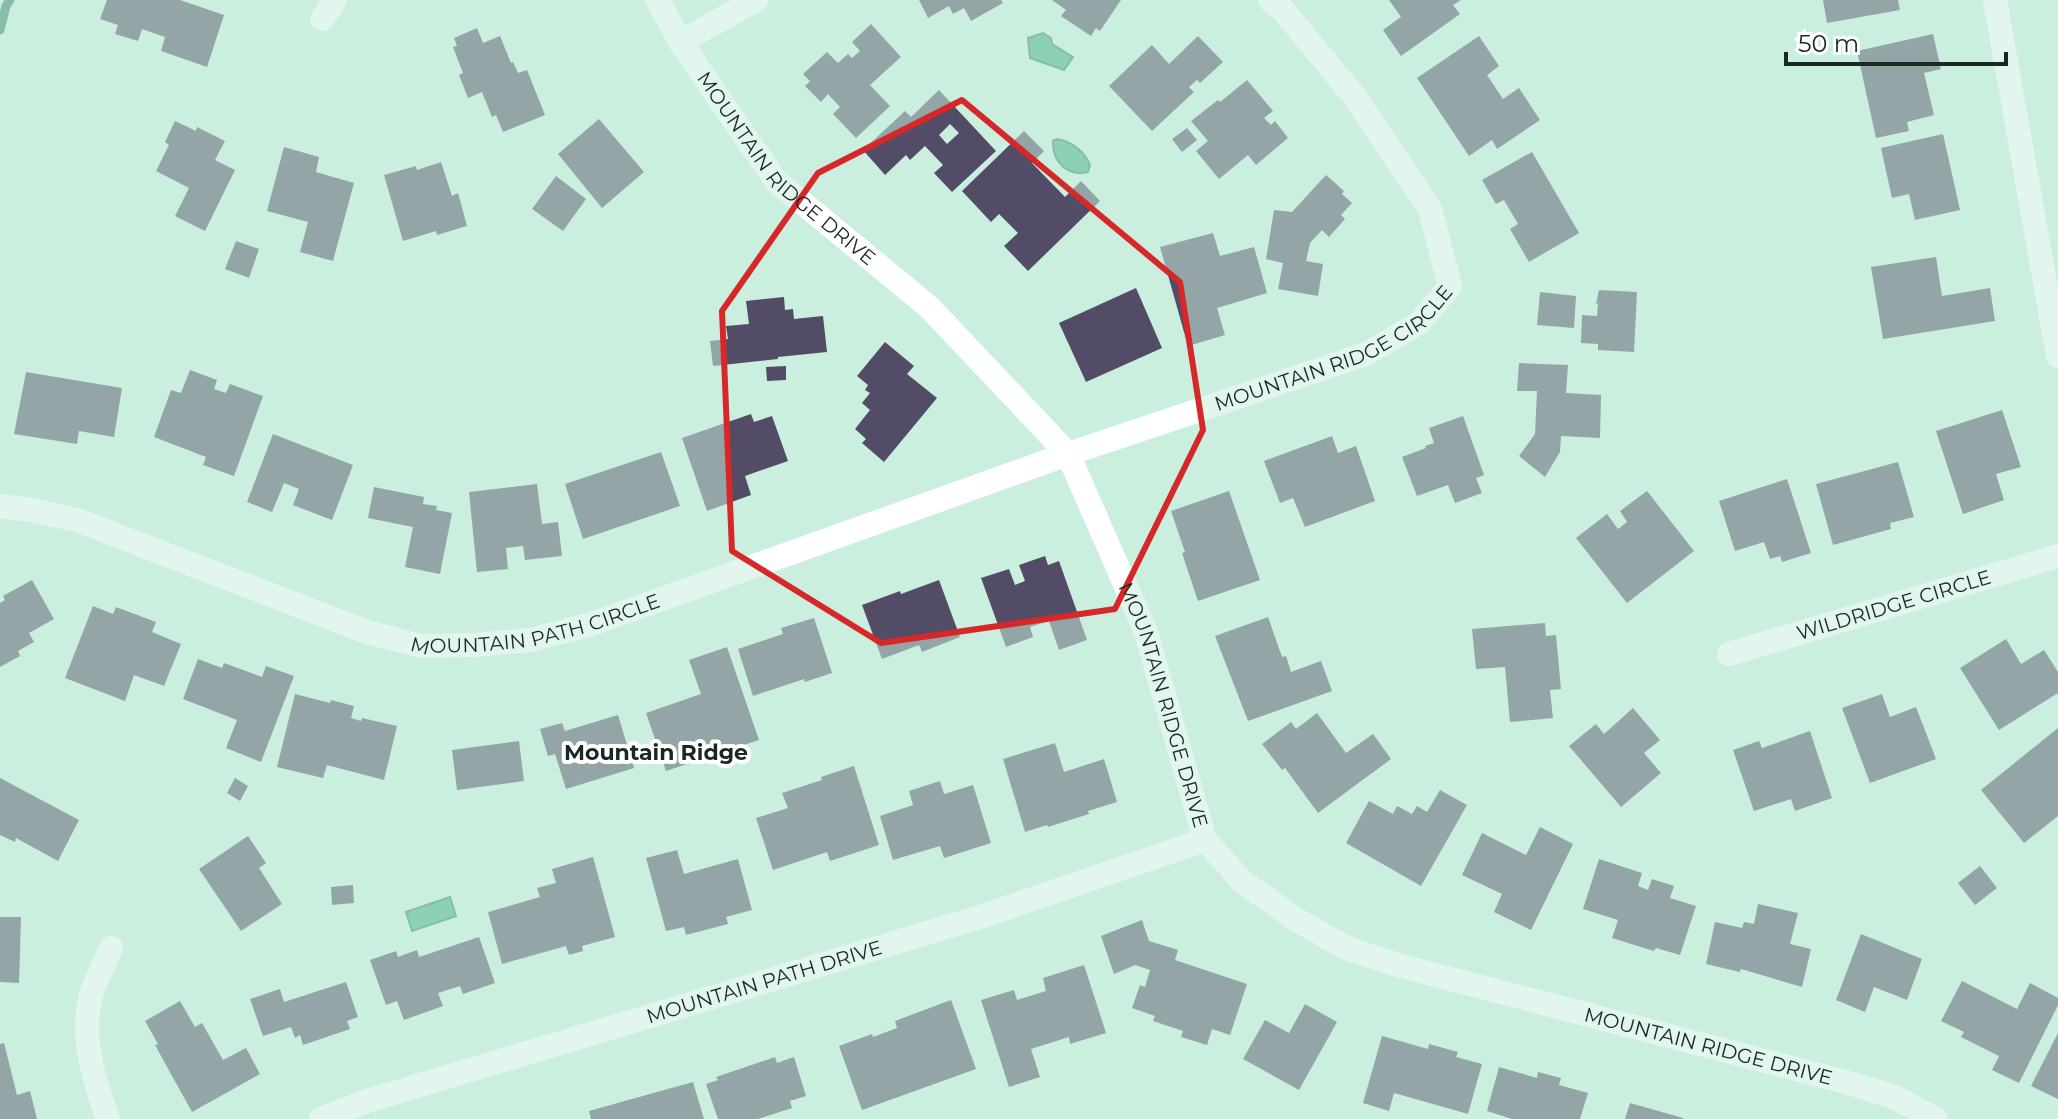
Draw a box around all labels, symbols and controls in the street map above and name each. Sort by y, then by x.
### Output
scale bar [1786,16,2006,66]
text: 50 m [1798,29,1859,58]
street label: MOUNTAIN RIDGE DRIVE [692,67,880,270]
street label: MOUNTAIN RIDGE CIRCLE [1211,280,1457,416]
street label: WILDRIDGE CIRCLE [1794,565,1994,645]
street label: MOUNTAIN RIDGE DRIVE [1114,579,1213,830]
street label: MOUNTAIN PATH CIRCLE [408,589,663,660]
district label: Mountain Ridge [564,739,748,766]
street label: MOUNTAIN PATH DRIVE [644,935,885,1028]
street label: MOUNTAIN RIDGE DRIVE [1582,1002,1835,1090]

